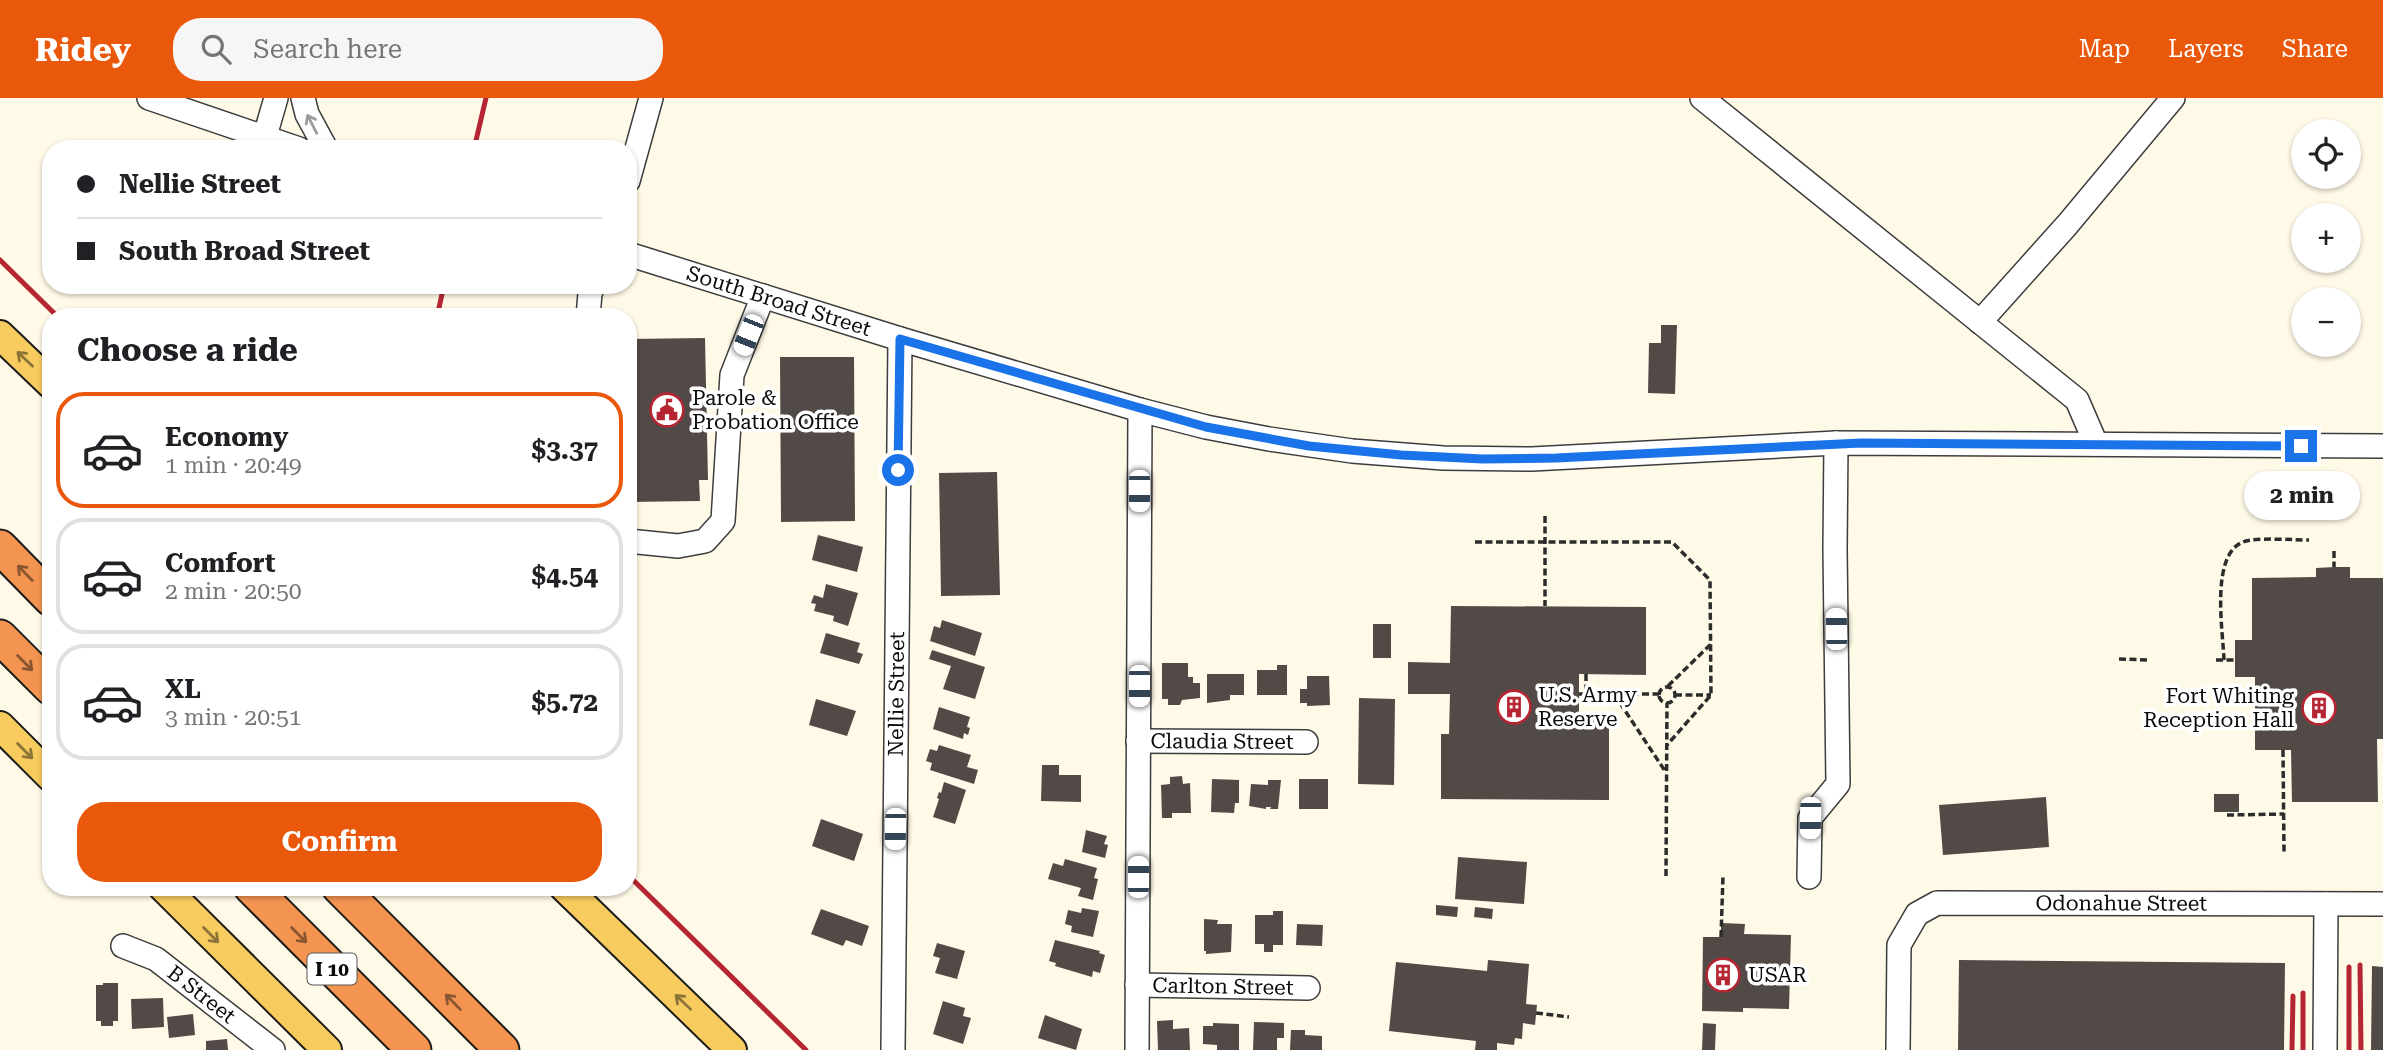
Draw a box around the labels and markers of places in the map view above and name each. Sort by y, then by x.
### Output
place label: Parole & Probation Office [692,386,859,434]
public building icon: Parole & Probation Office [648,391,686,429]
place label: U.S. Army Reserve [1538,683,1637,731]
place label: Fort Whiting Reception Hall [2143,684,2295,732]
building icon: U.S. Army Reserve [1495,688,1533,726]
building icon: Fort Whiting Reception Hall [2300,689,2338,727]
building icon: USAR [1704,956,1742,994]
place label: USAR [1748,963,1807,987]

